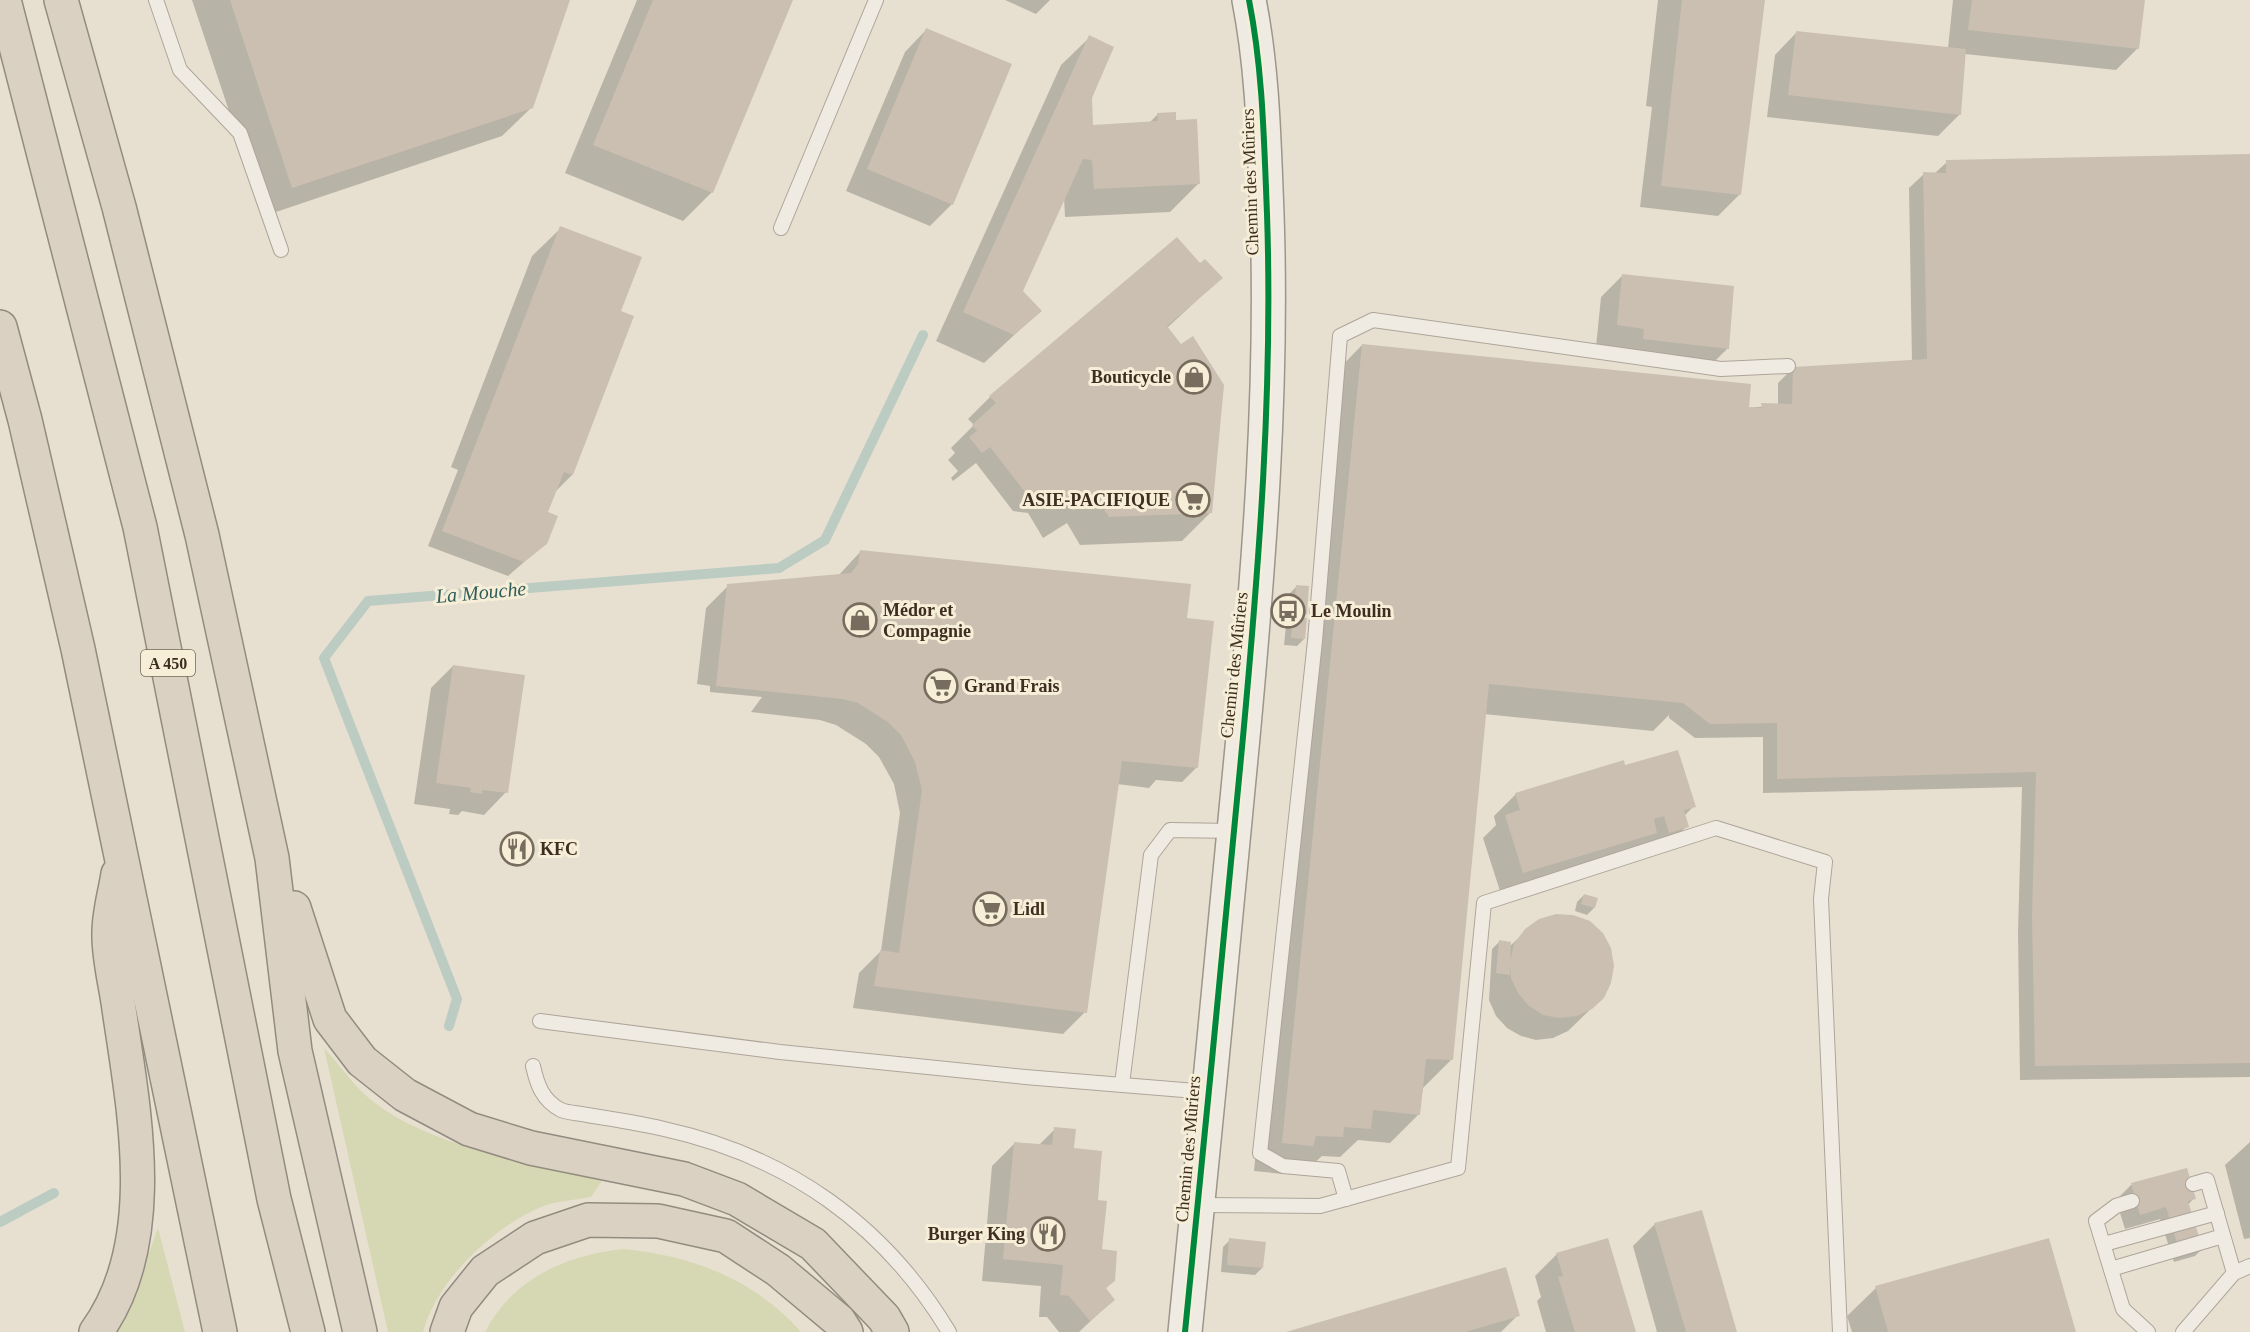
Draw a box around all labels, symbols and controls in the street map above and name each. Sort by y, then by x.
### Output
street label: Chemin des Mûriers [1237,108,1263,256]
shop icon: Bouticycle [1176,359,1212,395]
place label: Bouticycle [1091,367,1171,387]
supermarket icon: ASIE-PACIFIQUE [1175,482,1211,518]
place label: ASIE-PACIFIQUE [1022,490,1170,510]
water label: La Mouche [434,577,527,607]
street label: Chemin des Mûriers [1216,591,1252,739]
bus stop icon: Le Moulin [1270,593,1306,629]
place label: Médor et Compagnie [883,600,971,641]
place label: Le Moulin [1311,601,1392,621]
shop icon: Médor et Compagnie [842,602,878,638]
road number: A 450 [141,650,195,676]
supermarket icon: Grand Frais [923,668,959,704]
place label: Grand Frais [964,676,1060,696]
restaurant icon: KFC [499,831,535,867]
place label: KFC [540,839,578,859]
supermarket icon: Lidl [972,891,1008,927]
place label: Lidl [1013,899,1045,919]
street label: Chemin des Mûriers [1172,1075,1204,1223]
restaurant icon: Burger King [1030,1216,1066,1252]
place label: Burger King [928,1224,1025,1244]

